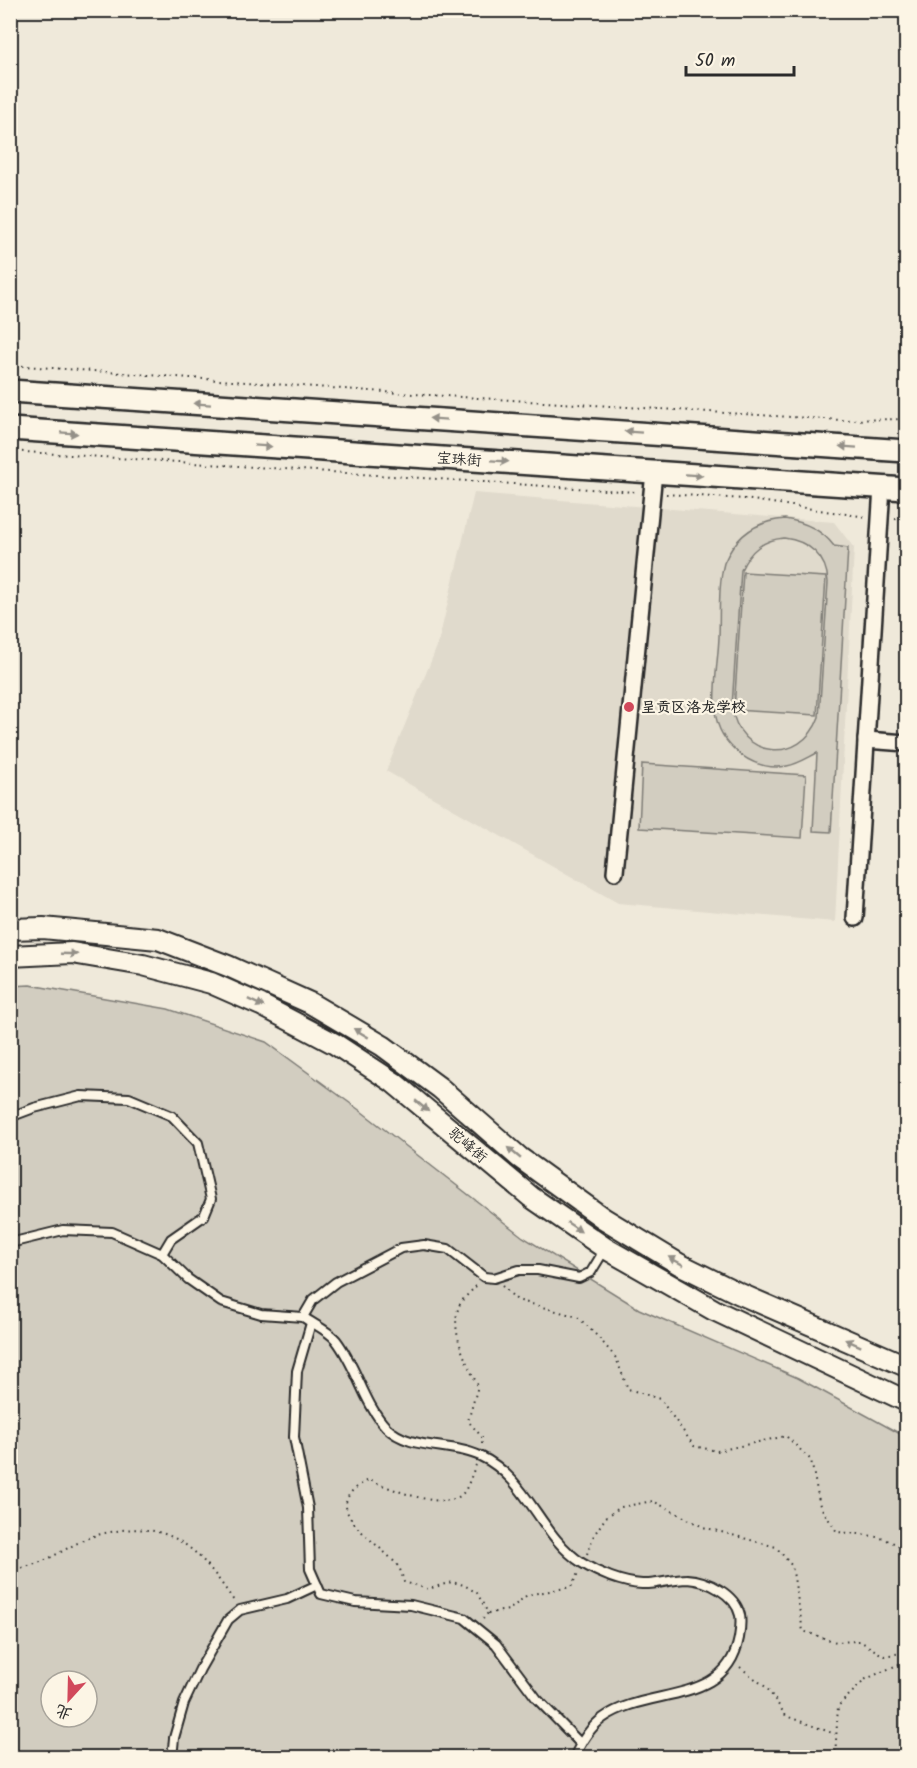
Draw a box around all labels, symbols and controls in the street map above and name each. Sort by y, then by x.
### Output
scale bar [686,39,794,77]
text: 50 m [695,47,735,76]
one-way arrow [192,399,211,408]
one-way arrow [429,415,448,424]
one-way arrow [59,428,78,437]
one-way arrow [623,428,642,437]
one-way arrow [254,441,273,450]
one-way arrow [839,442,858,451]
street label: 宝珠街 [436,446,482,474]
one-way arrow [490,457,509,466]
one-way arrow [685,470,704,479]
place label: 呈贡区洛龙学校 [641,696,746,720]
marker: 呈贡区洛龙学校 [622,700,636,714]
one-way arrow [59,949,78,959]
one-way arrow [248,999,265,1008]
one-way arrow [352,1028,369,1038]
one-way arrow [414,1099,430,1112]
street label: 驼峰街 [442,1122,492,1169]
one-way arrow [507,1147,522,1160]
one-way arrow [566,1221,582,1233]
one-way arrow [668,1256,684,1267]
one-way arrow [843,1338,861,1348]
north arrow [39,1669,99,1729]
text: 北 [52,1697,76,1726]

